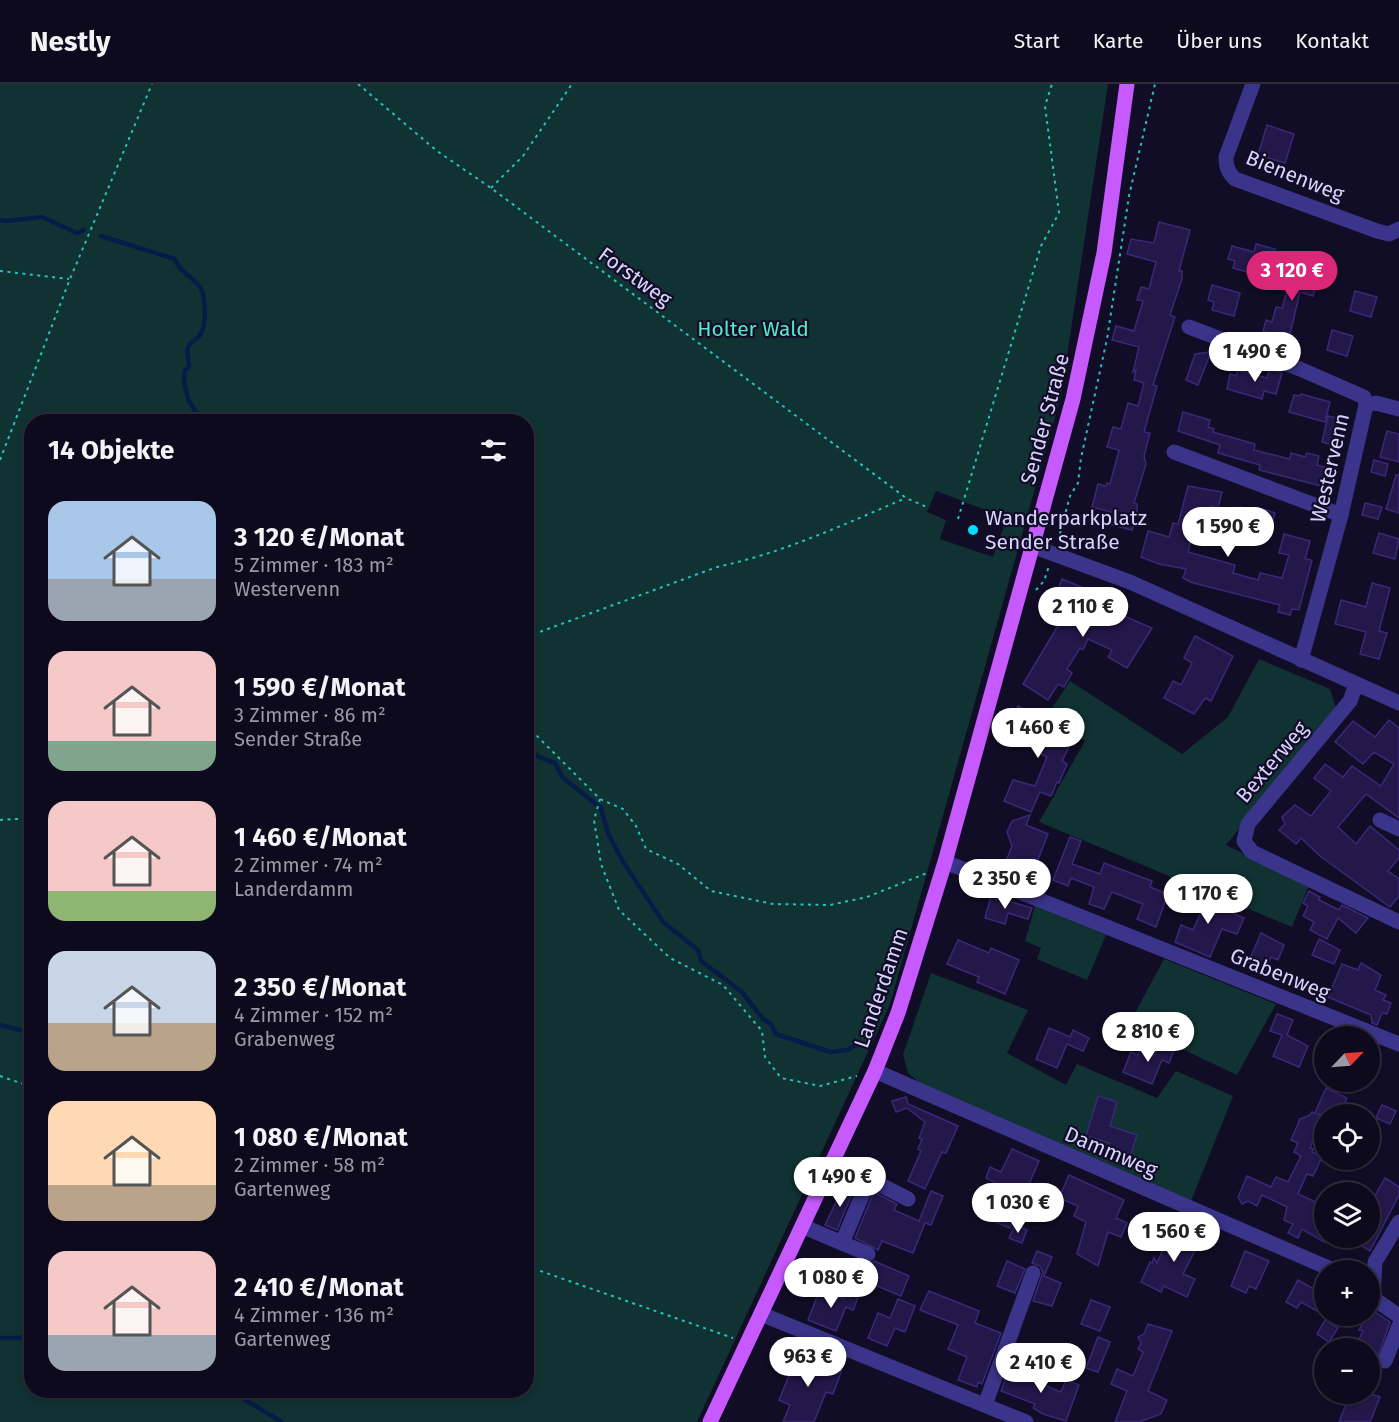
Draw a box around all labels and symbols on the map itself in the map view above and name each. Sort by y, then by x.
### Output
street label: Bienenweg [1242,145,1348,207]
street label: Forstweg [593,242,677,312]
pin: 3 120 € [1237,251,1347,302]
park label: Holter Wald [697,316,809,342]
pin: 1 490 € [1200,332,1310,383]
street label: Sender Straße [1015,351,1075,487]
street label: Westervenn [1305,411,1355,525]
place label: Wanderparkplatz Sender Straße [985,505,1147,555]
pin: 1 590 € [1173,507,1283,558]
marker: Wanderparkplatz Sender Straße [966,523,980,537]
pin: 2 110 € [1028,587,1138,638]
pin: 1 460 € [983,708,1093,759]
street label: Bexterweg [1230,716,1314,808]
pin: 2 350 € [950,859,1060,910]
pin: 1 170 € [1153,874,1263,925]
street label: Landerdamm [848,924,914,1052]
street label: Grabenweg [1226,942,1334,1006]
pin: 2 810 € [1093,1012,1203,1063]
north arrow [1314,1026,1380,1092]
street label: Dammweg [1061,1121,1161,1183]
pin: 1 490 € [785,1157,895,1208]
pin: 1 030 € [963,1183,1073,1234]
pin: 1 560 € [1119,1212,1229,1263]
pin: 1 080 € [776,1258,886,1309]
pin: 963 € [766,1337,850,1388]
pin: 2 410 € [986,1343,1096,1394]

